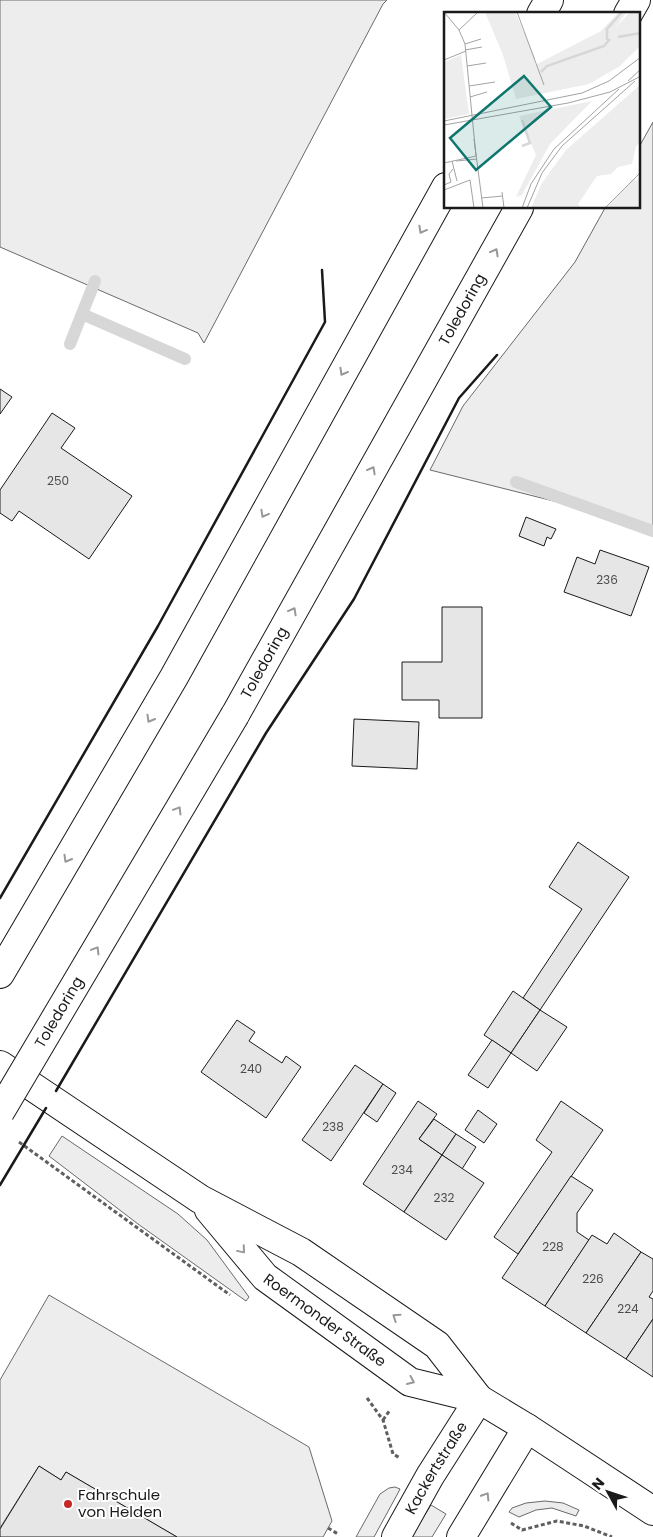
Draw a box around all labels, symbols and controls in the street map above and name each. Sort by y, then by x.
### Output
inset map [444,12,640,209]
one-way arrow [418,224,428,233]
one-way arrow [488,248,498,257]
street label: Toledoring [433,269,490,349]
one-way arrow [339,366,349,375]
one-way arrow [366,466,376,475]
house number: 250 [47,472,69,489]
one-way arrow [261,509,271,518]
house number: 236 [596,571,618,588]
one-way arrow [286,608,296,617]
street label: Toledoring [235,623,292,702]
one-way arrow [146,714,156,723]
one-way arrow [172,806,182,815]
one-way arrow [64,854,74,863]
one-way arrow [89,946,99,955]
street label: Toledoring [29,972,88,1052]
house number: 240 [240,1060,262,1077]
house number: 238 [322,1118,344,1135]
house number: 234 [391,1161,413,1178]
house number: 232 [434,1189,455,1206]
house number: 228 [542,1238,564,1255]
one-way arrow [237,1244,245,1253]
street label: Roermonder Straße [259,1268,391,1371]
house number: 226 [582,1270,604,1287]
house number: 224 [617,1300,639,1317]
one-way arrow [392,1313,401,1323]
one-way arrow [406,1374,415,1385]
street label: Kackertstraße [400,1417,472,1518]
north arrow [583,1467,633,1517]
text: N [587,1473,609,1494]
place label: Fahrschule von Helden [78,1484,162,1522]
one-way arrow [480,1492,490,1501]
marker: Fahrschule von Helden [62,1498,74,1510]

